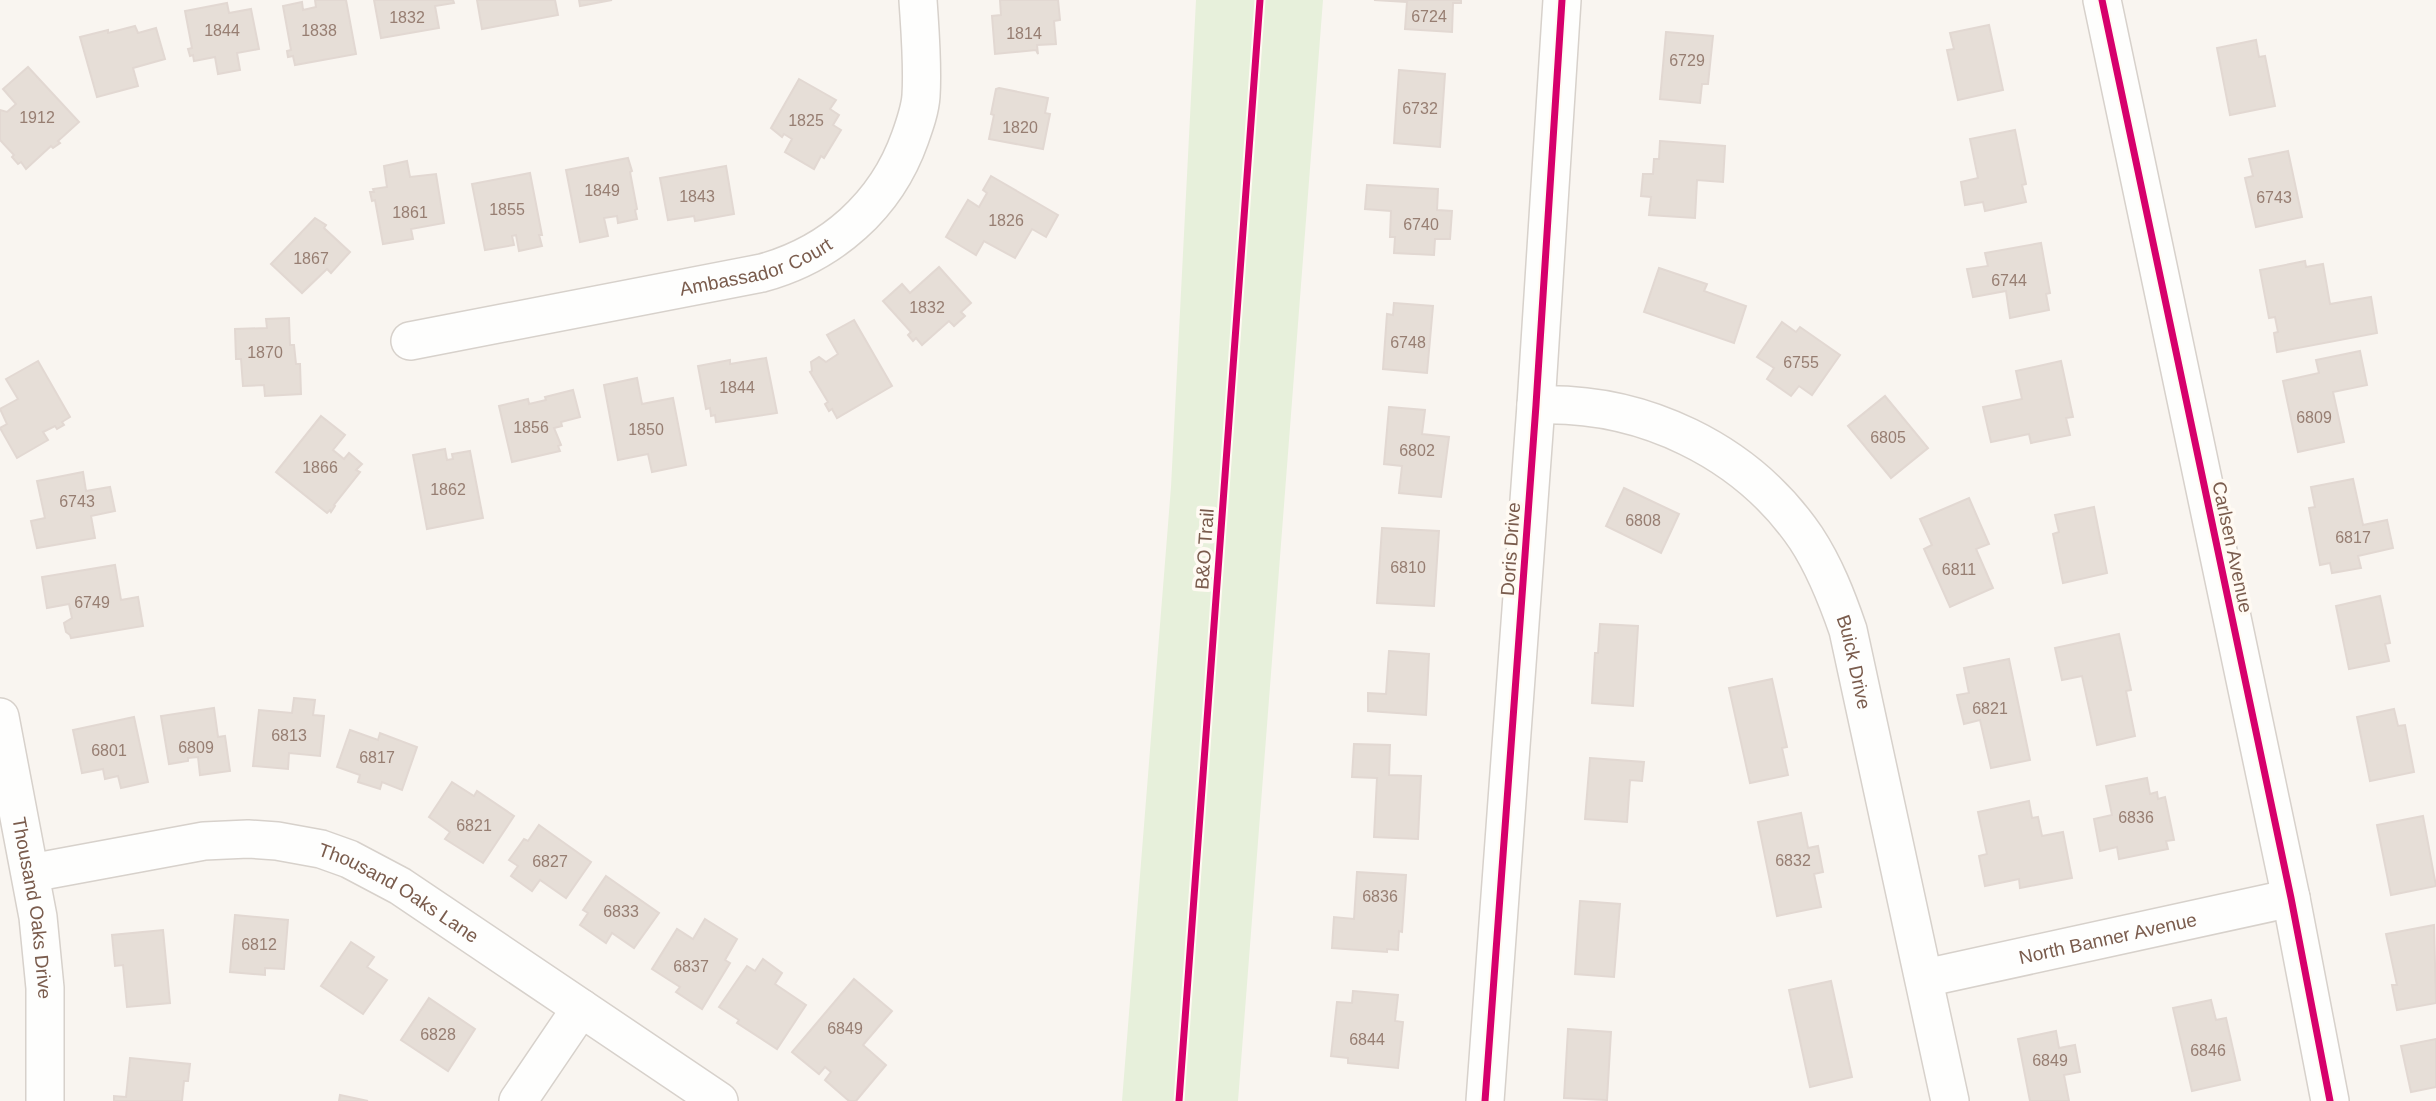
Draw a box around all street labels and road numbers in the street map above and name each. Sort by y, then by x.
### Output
street label: Ambassador Court [678,233,836,300]
street label: Carlsen Avenue [2208,479,2257,615]
street label: Doris Drive [1497,501,1524,597]
street label: B&O Trail [1191,508,1218,590]
street label: Buick Drive [1833,612,1875,711]
street label: Thousand Oaks Drive [8,815,55,999]
street label: Thousand Oaks Lane [316,839,482,947]
street label: North Banner Avenue [2017,909,2199,968]

